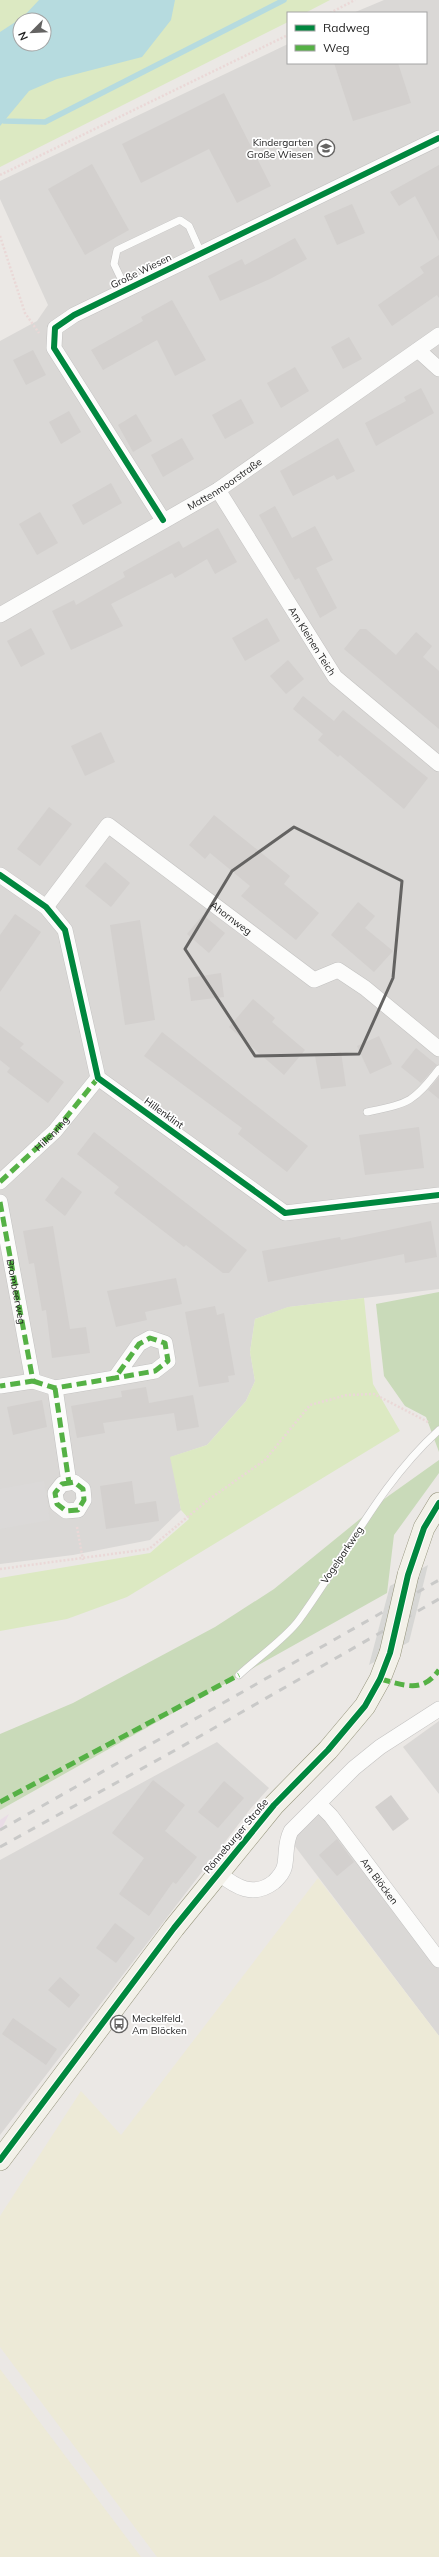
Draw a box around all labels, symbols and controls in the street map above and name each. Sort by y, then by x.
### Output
north arrow [12,12,52,52]
legend [287,12,427,64]
text: Radweg [323,20,370,35]
text: N [15,29,31,43]
text: Weg [323,40,349,55]
place label: Kindergarten Große Wiesen [247,136,313,161]
school or university icon: Kindergarten Große Wiesen [316,138,336,158]
street label: Große Wiesen [108,251,174,291]
street label: Mattenmoorstraße [185,455,264,513]
street label: Am Kleinen Teich [286,604,339,678]
street label: Ahornweg [208,898,255,937]
street label: Hillenklint [142,1094,187,1132]
street label: Hillenring [31,1113,71,1153]
street label: Brombeerweg [4,1258,29,1325]
street label: Vogelparkweg [318,1524,366,1586]
street label: Rönneburger Straße [201,1796,271,1876]
street label: Am Blöcken [358,1855,401,1907]
place label: Meckelfeld, Am Blöcken [132,2012,187,2037]
bus stop icon: Meckelfeld, Am Blöcken [109,2014,129,2034]

